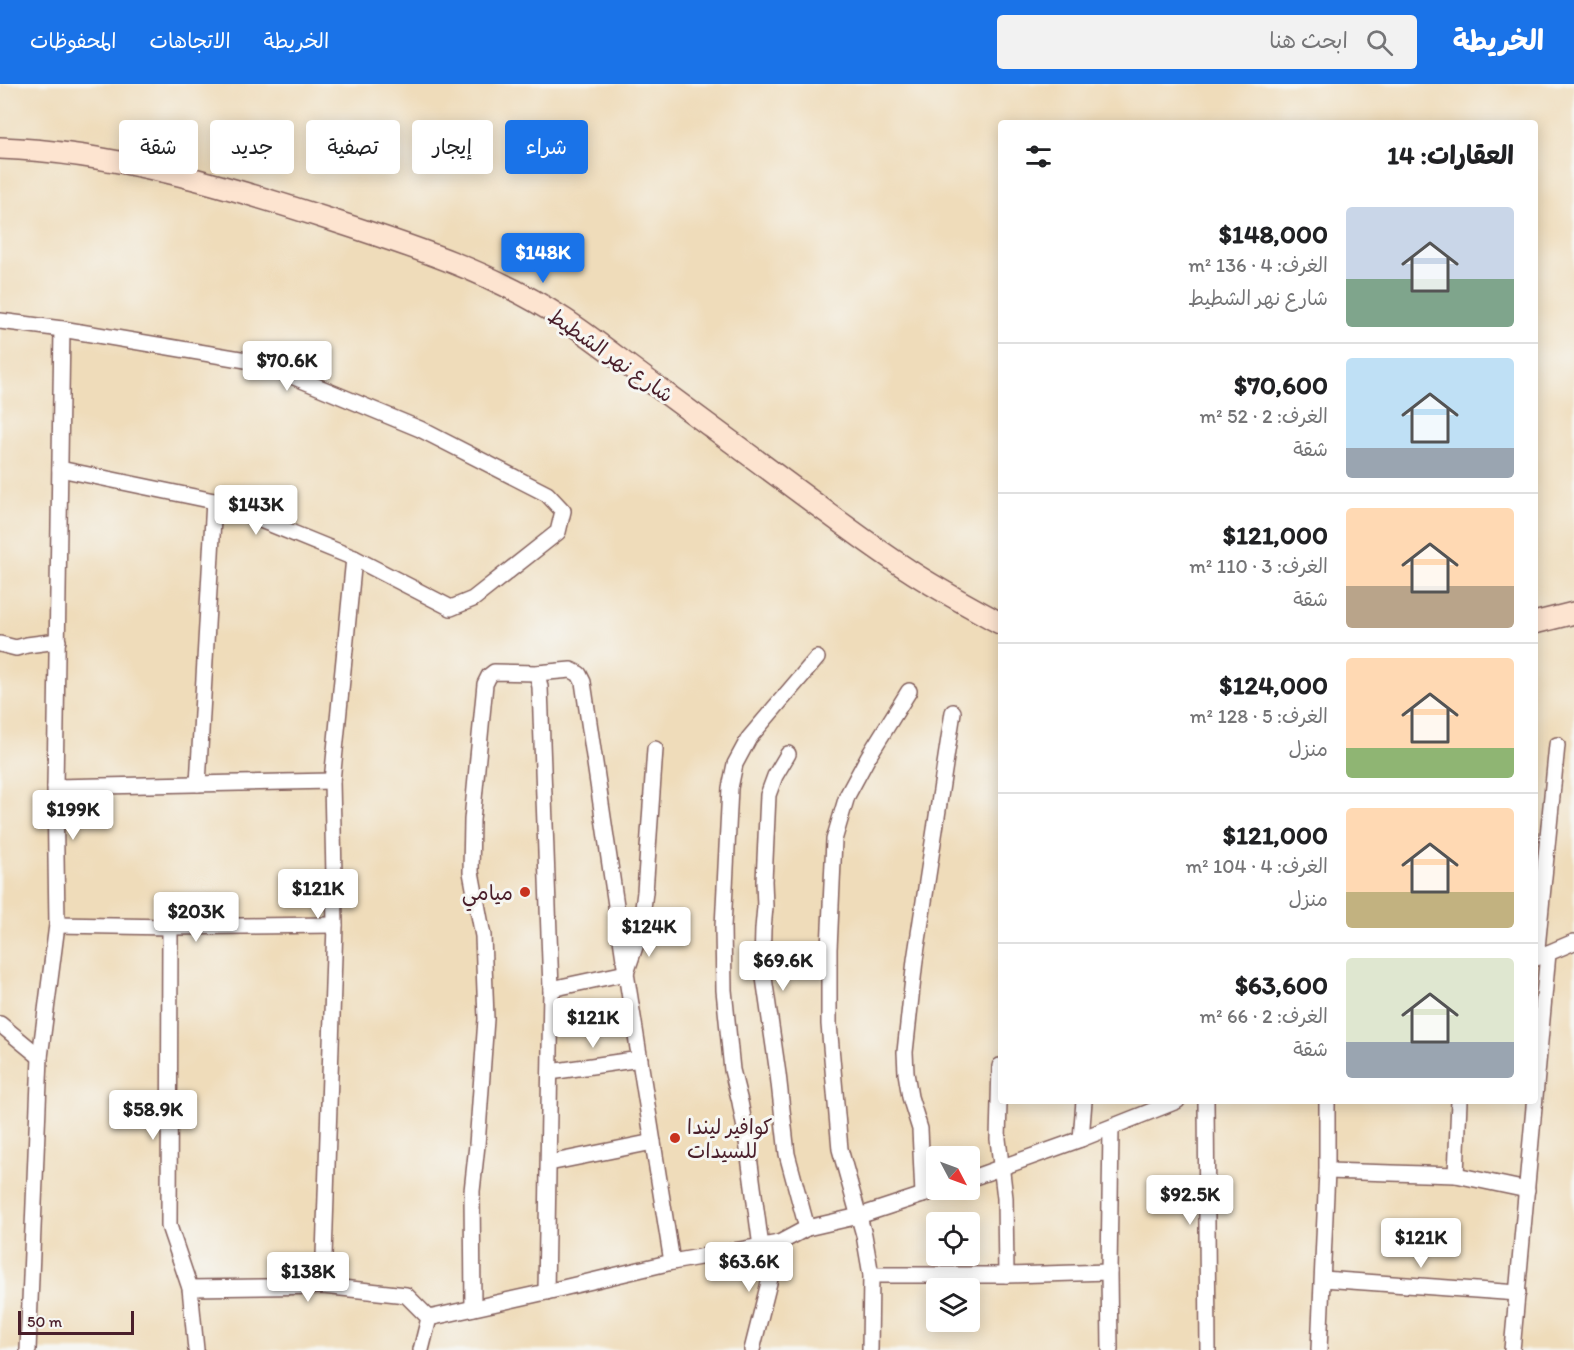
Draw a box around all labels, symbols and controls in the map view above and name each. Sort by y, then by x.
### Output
search box [997,15,1417,69]
text: الخريطة [1453,23,1544,57]
icon: search [1363,26,1396,59]
text: ابحث هنا [1269,27,1348,54]
text: المحفوظات [30,28,116,53]
text: الاتجاهات [149,28,231,53]
text: الخريطة [264,28,329,53]
chip: شقة [119,120,198,174]
chip: جديد [210,120,294,174]
chip: تصفية [306,120,400,174]
chip: إيجار [412,120,493,174]
chip: شراء [505,120,588,174]
text: العقارات: 14 [1387,139,1514,171]
icon: filters [1022,140,1055,173]
text: $148,000 [1219,218,1328,250]
icon: home [1394,231,1466,303]
pin: $148K [501,233,585,284]
text: $148K [515,240,571,264]
text: الغرف: 4 · 136 m² [1188,253,1328,277]
text: شارع نهر الشطيط [1188,286,1328,310]
street label: شارع نهر الشطيط [542,303,678,410]
pin: $70.6K [238,341,336,392]
text: $70.6K [257,348,317,372]
text: $70,600 [1234,369,1328,401]
icon: home [1394,382,1466,454]
text: الغرف: 2 · 52 m² [1200,404,1328,428]
text: شقة [1293,437,1328,461]
pin: $143K [214,485,298,536]
text: $143K [228,492,284,516]
text: $121,000 [1223,519,1328,551]
icon: home [1394,532,1466,604]
text: الغرف: 3 · 110 m² [1189,554,1328,578]
text: شقة [1293,587,1328,611]
text: $124,000 [1219,669,1328,701]
icon: home [1394,682,1466,754]
text: الغرف: 5 · 128 m² [1190,704,1328,728]
text: منزل [1289,737,1328,761]
pin: $199K [31,790,115,841]
text: $199K [46,797,100,821]
text: $121,000 [1223,819,1328,851]
icon: home [1394,832,1466,904]
text: الغرف: 4 · 104 m² [1185,854,1328,878]
pin: $121K [276,869,360,920]
text: $121K [292,876,344,900]
place label: ميامي [462,880,513,912]
marker: ميامي [518,885,532,899]
text: منزل [1289,887,1328,911]
pin: $203K [154,892,238,943]
text: $203K [168,899,224,923]
pin: $124K [607,907,691,958]
text: $124K [622,914,676,938]
pin: $69.6K [734,941,832,992]
text: $69.6K [753,948,813,972]
text: $63,600 [1235,969,1328,1001]
icon: home [1394,982,1466,1054]
pin: $121K [551,998,635,1049]
text: الغرف: 2 · 66 m² [1199,1004,1328,1028]
text: $121K [567,1005,619,1029]
text: شقة [1293,1037,1328,1061]
pin: $58.9K [104,1090,202,1141]
text: $58.9K [123,1097,183,1121]
place label: كوافير ليندا للسيدات [687,1114,772,1163]
marker: كوافير ليندا للسيدات [668,1131,682,1145]
north arrow [926,1146,980,1200]
map controls [926,1146,980,1332]
pin: $92.5K [1141,1175,1239,1226]
text: $92.5K [1160,1182,1220,1206]
button: locate [926,1212,980,1266]
pin: $121K [1379,1218,1463,1269]
text: $121K [1395,1225,1447,1249]
pin: $63.6K [700,1242,798,1293]
text: $63.6K [719,1249,779,1273]
pin: $138K [266,1252,350,1303]
text: $138K [281,1259,335,1283]
button: layers [926,1278,980,1332]
scale bar [18,1308,134,1336]
text: 50 m [27,1312,62,1331]

